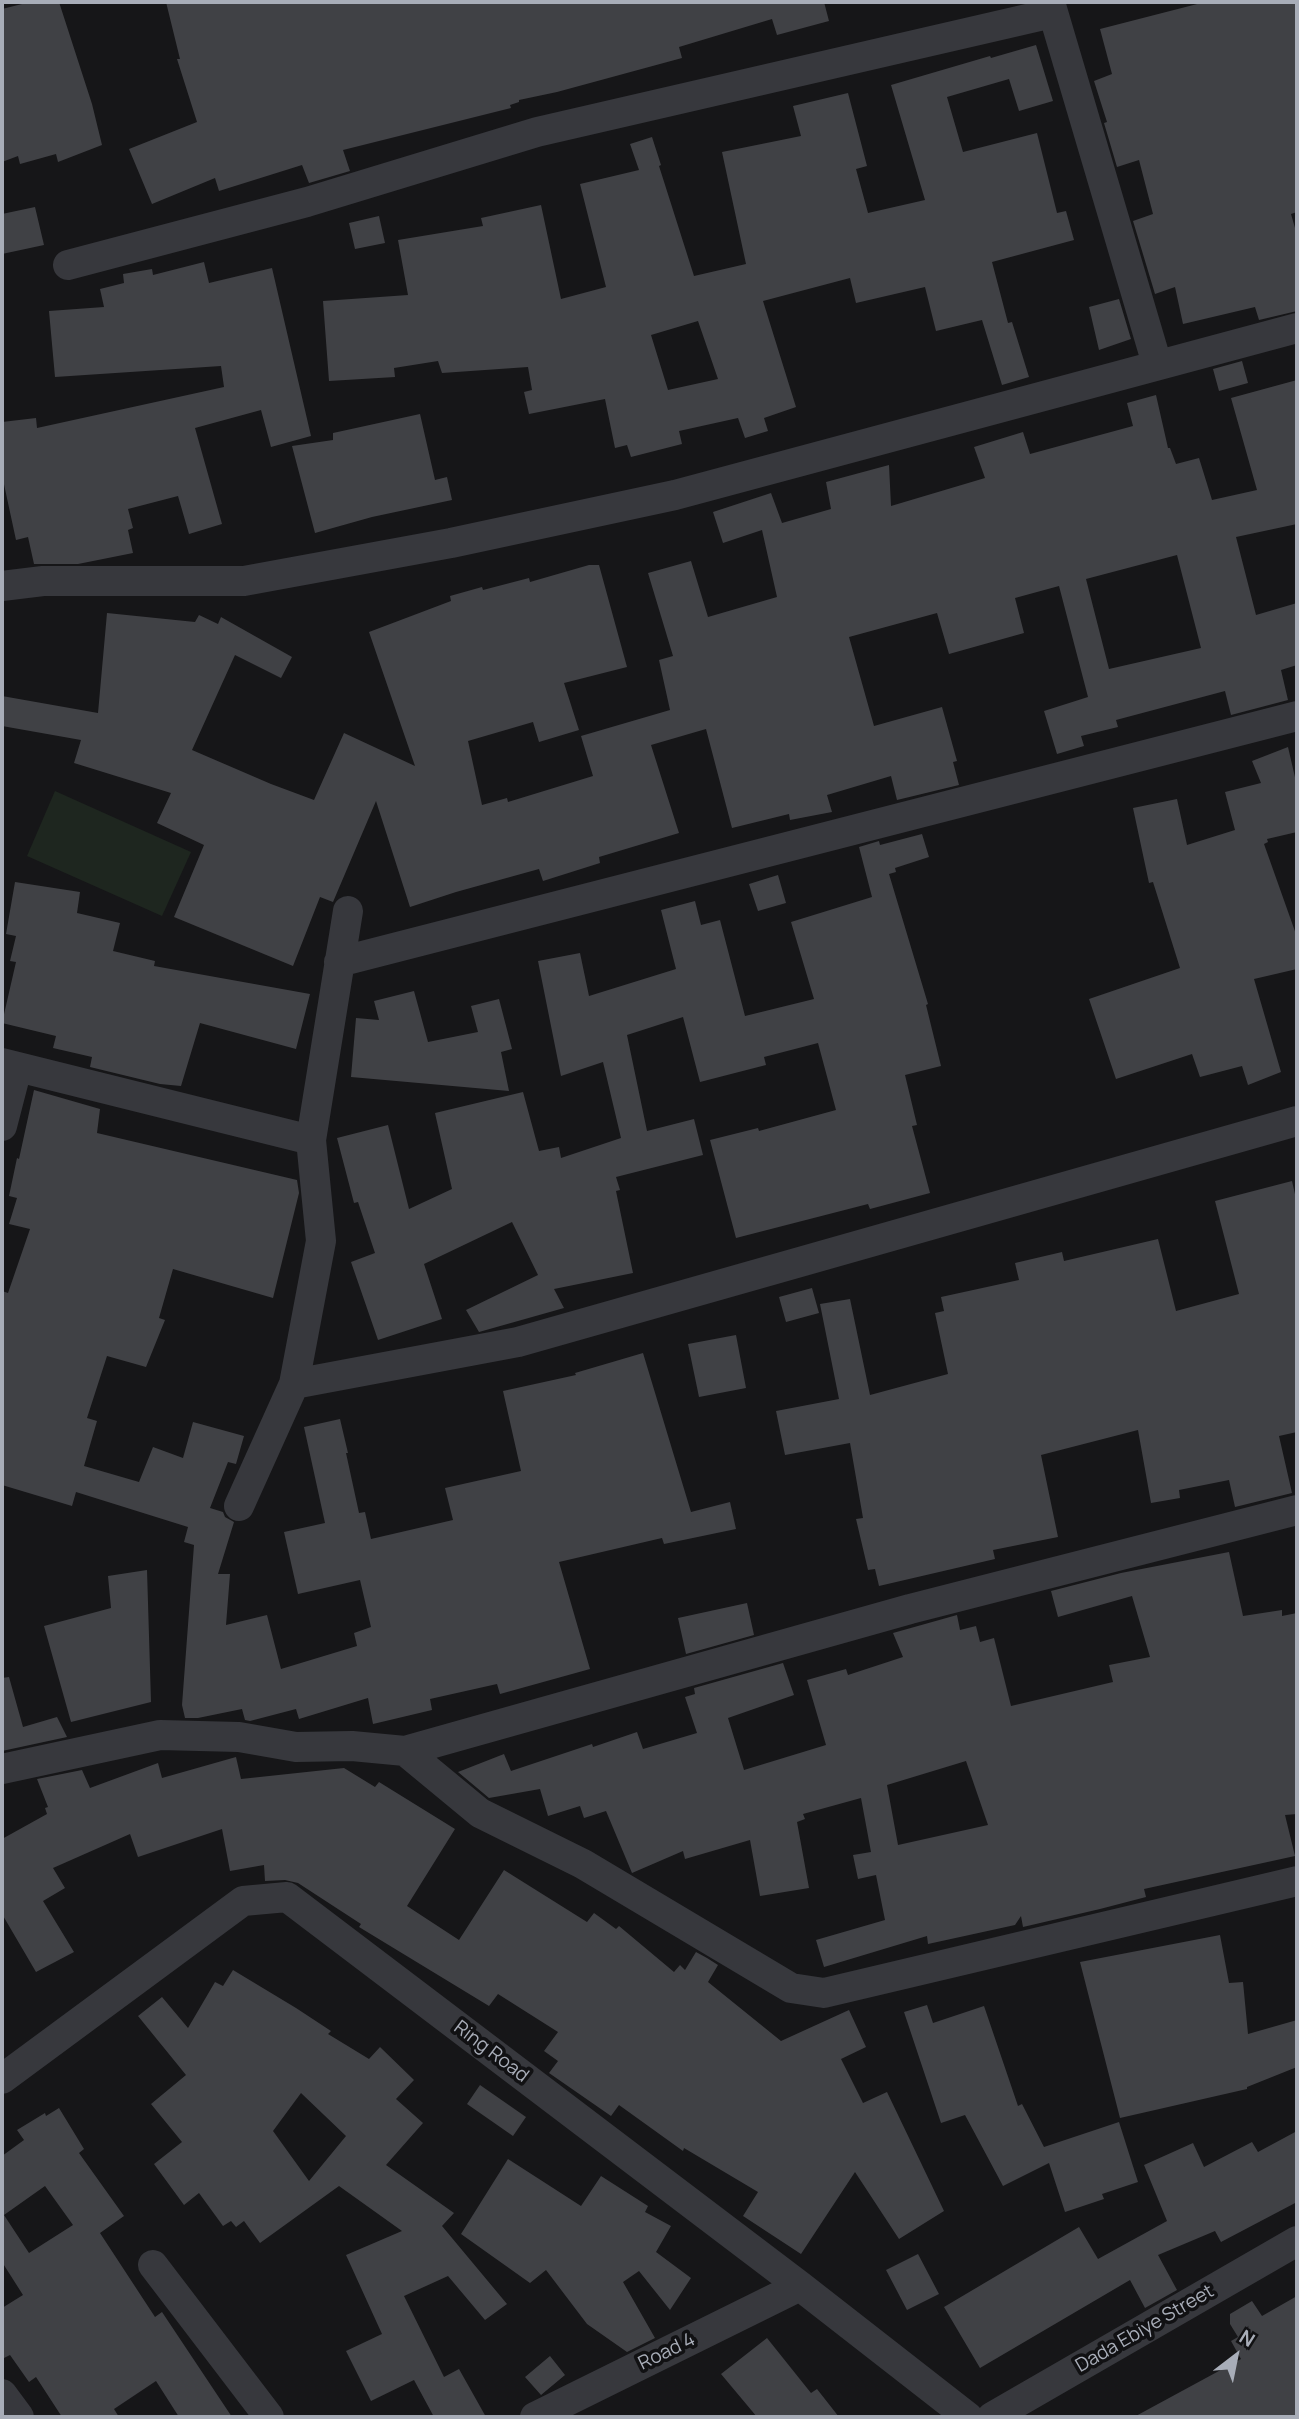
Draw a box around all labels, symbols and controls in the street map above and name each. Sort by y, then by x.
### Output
street label: Ring Road [449,2016,533,2088]
street label: Dada Ebiye Street [1072,2280,1218,2378]
north arrow [1201,2321,1271,2391]
text: N [1234,2324,1260,2353]
street label: Road 4 [635,2329,699,2375]

